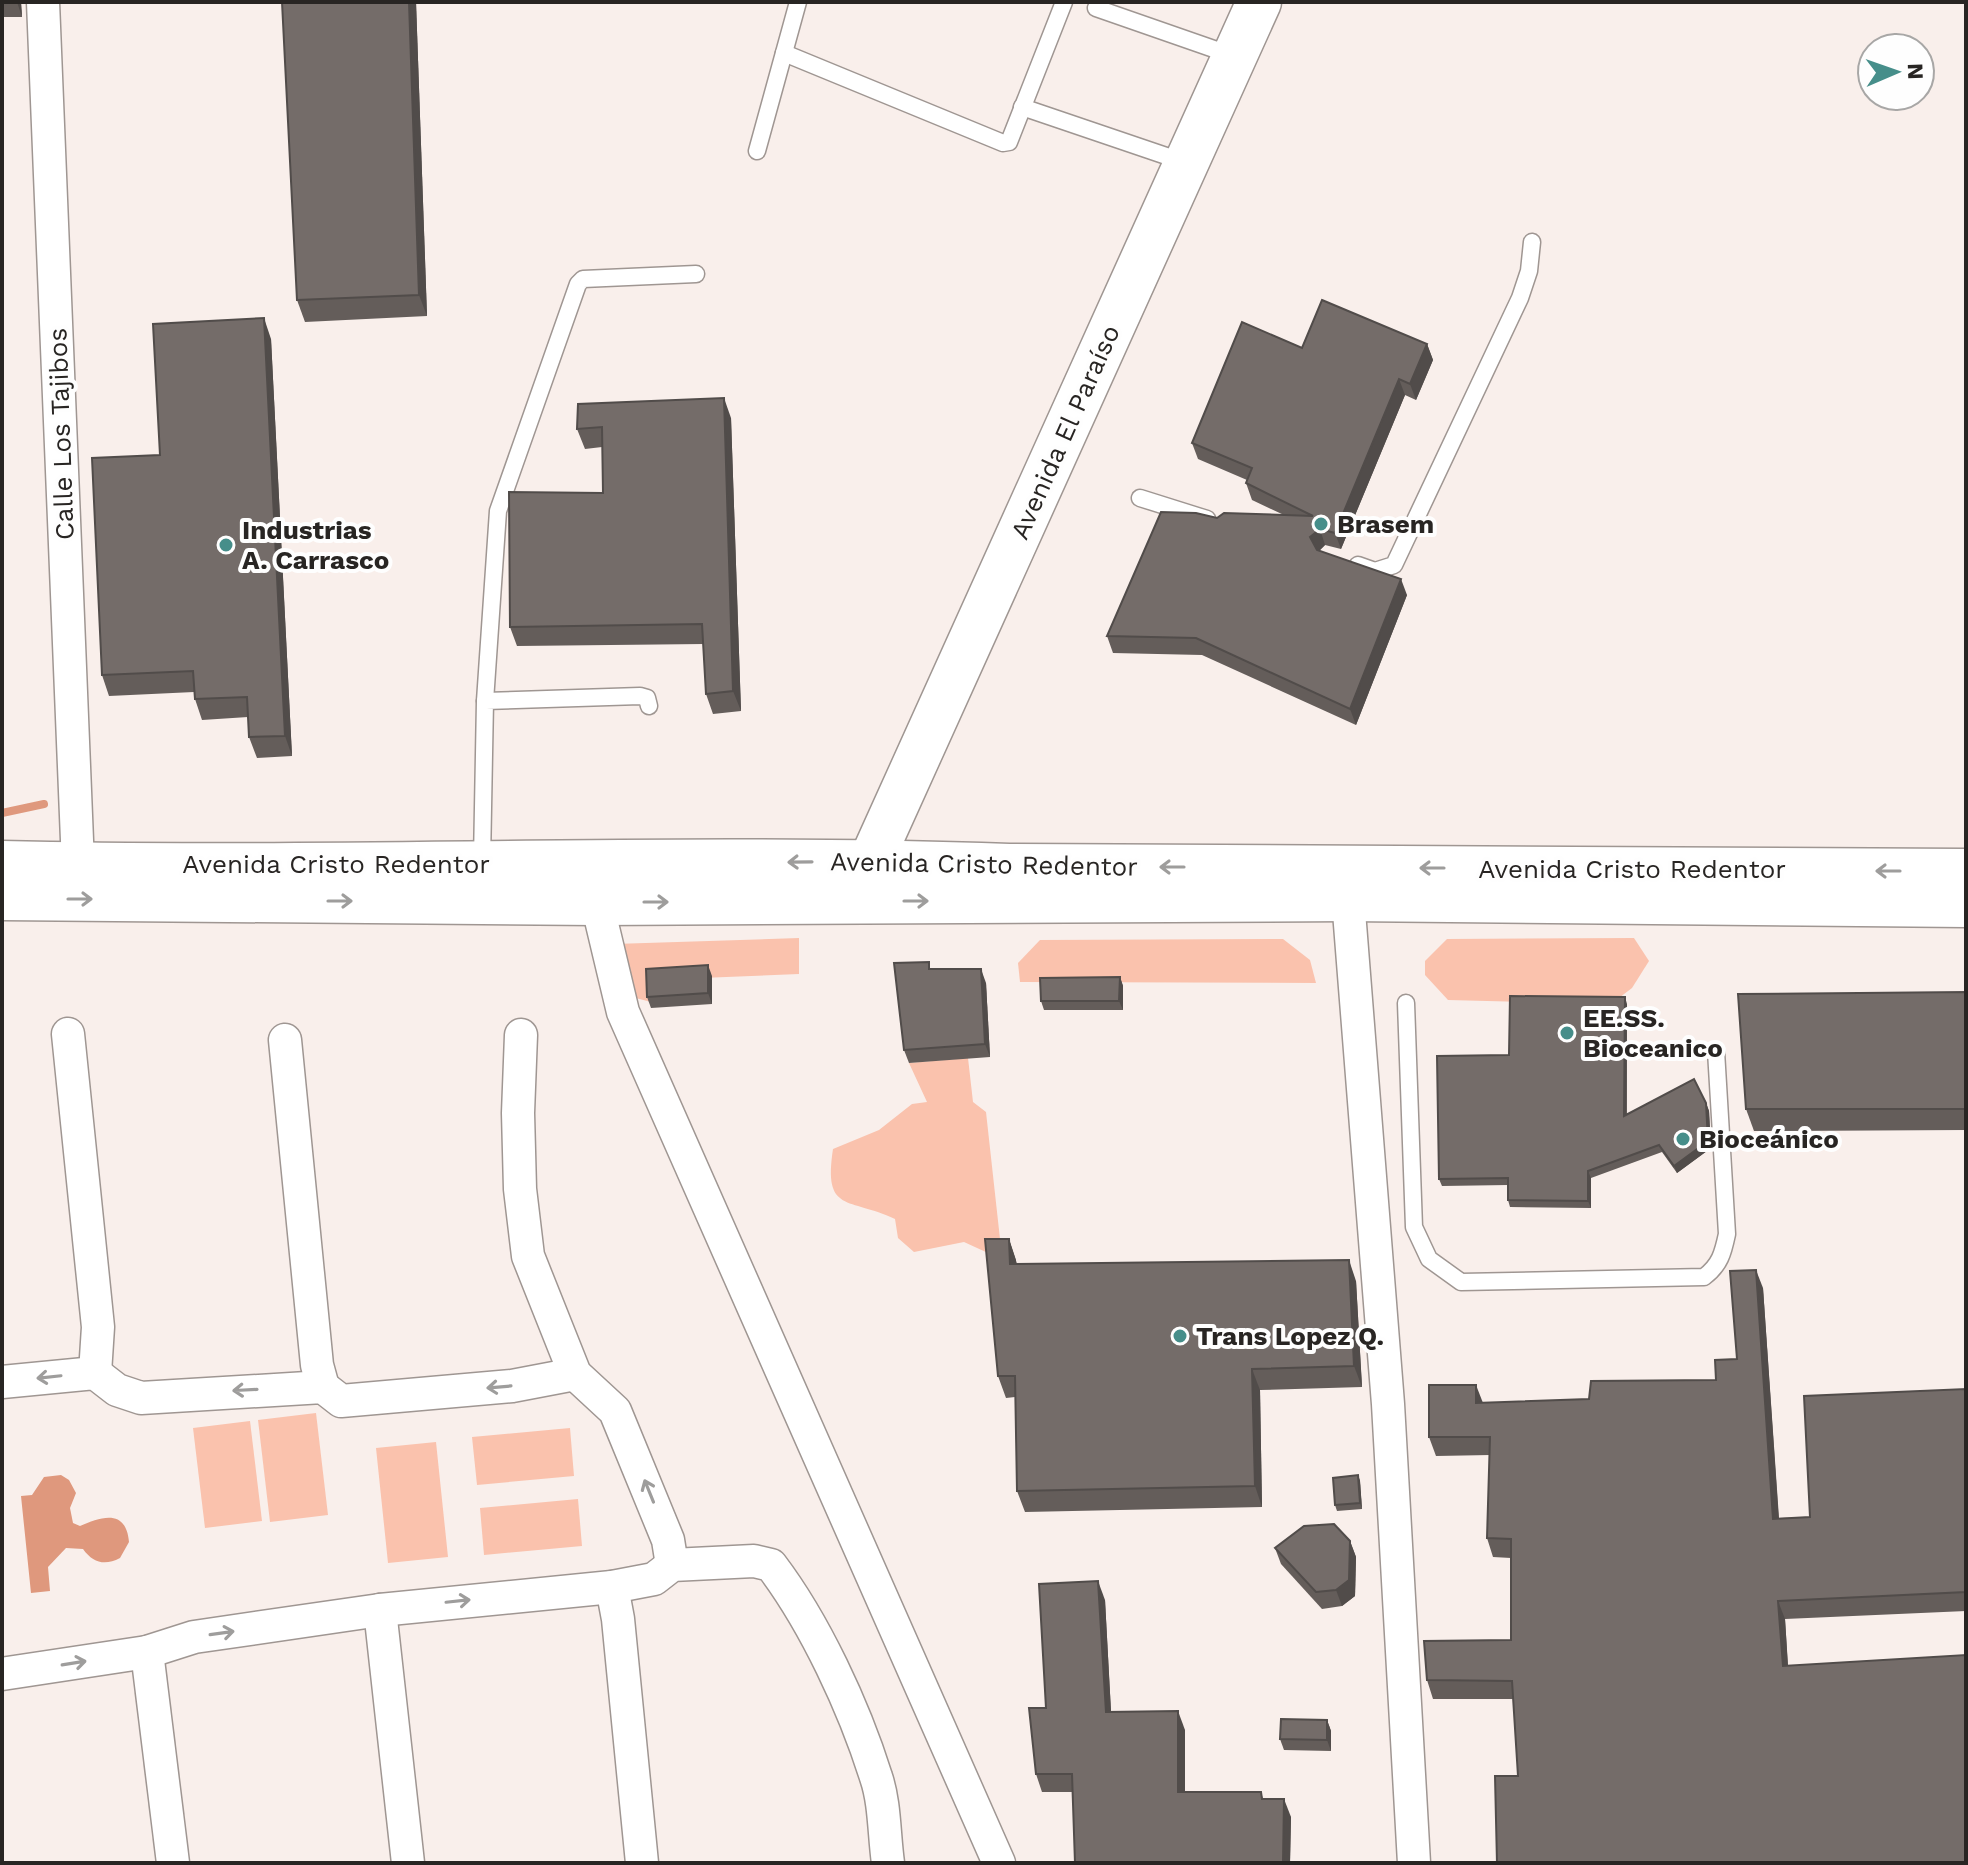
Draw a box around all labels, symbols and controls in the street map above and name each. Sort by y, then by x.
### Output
north arrow [1856,32,1936,112]
text: N [1903,63,1928,80]
street label: Avenida El Paraíso [1004,320,1126,544]
street label: Calle Los Tajibos [42,327,80,541]
place label: Brasem [1337,509,1434,539]
place label: Industrias A. Carrasco [242,515,389,575]
marker: Brasem [1312,515,1330,533]
marker: Industrias A. Carrasco [217,536,235,554]
street label: Avenida Cristo Redentor [830,846,1138,882]
street label: Avenida Cristo Redentor [182,849,490,879]
one-way arrow [787,854,814,870]
street label: Avenida Cristo Redentor [1478,854,1786,884]
one-way arrow [1159,859,1186,875]
one-way arrow [1419,860,1446,876]
one-way arrow [1875,863,1902,878]
one-way arrow [66,891,93,907]
one-way arrow [326,893,353,909]
one-way arrow [902,893,929,909]
one-way arrow [642,894,669,910]
place label: EE.SS. Bioceanico [1583,1003,1723,1063]
marker: EE.SS. Bioceanico [1558,1024,1576,1042]
place label: Bioceánico [1699,1124,1839,1154]
marker: Bioceánico [1674,1130,1692,1148]
place label: Trans Lopez Q. [1196,1321,1384,1351]
marker: Trans Lopez Q. [1171,1327,1189,1345]
one-way arrow [36,1370,63,1385]
one-way arrow [486,1380,512,1395]
one-way arrow [232,1383,259,1398]
one-way arrow [641,1479,655,1504]
one-way arrow [444,1594,470,1609]
one-way arrow [209,1625,234,1640]
one-way arrow [61,1655,87,1670]

